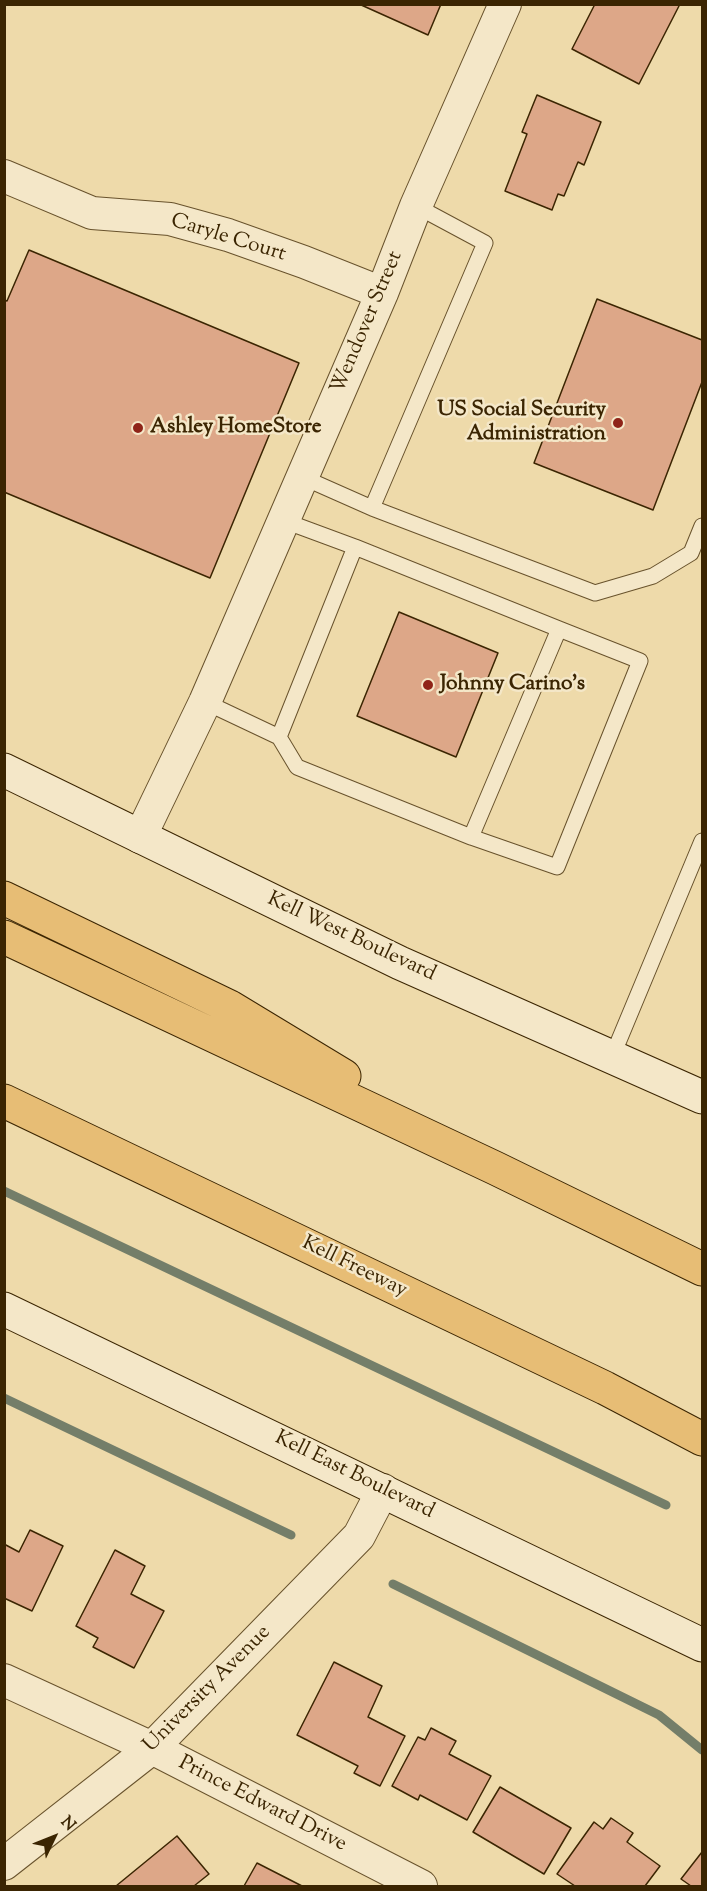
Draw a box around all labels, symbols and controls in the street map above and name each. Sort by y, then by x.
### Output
street label: Caryle Court [167,210,289,268]
street label: Wendover Street [327,248,409,398]
place label: US Social Security Administration [437,398,606,448]
place label: Ashley HomeStore [150,415,322,441]
marker: US Social Security Administration [611,416,625,430]
marker: Ashley HomeStore [131,421,145,435]
place label: Johnny Carino's [440,672,585,698]
marker: Johnny Carino's [421,678,435,692]
street label: Kell West Boulevard [263,888,439,988]
street label: Kell Freeway [297,1232,411,1304]
street label: Kell East Boulevard [270,1426,438,1526]
street label: University Avenue [139,1621,277,1759]
street label: Prince Edward Drive [174,1752,350,1858]
north arrow [24,1807,84,1867]
text: N [55,1812,80,1837]

